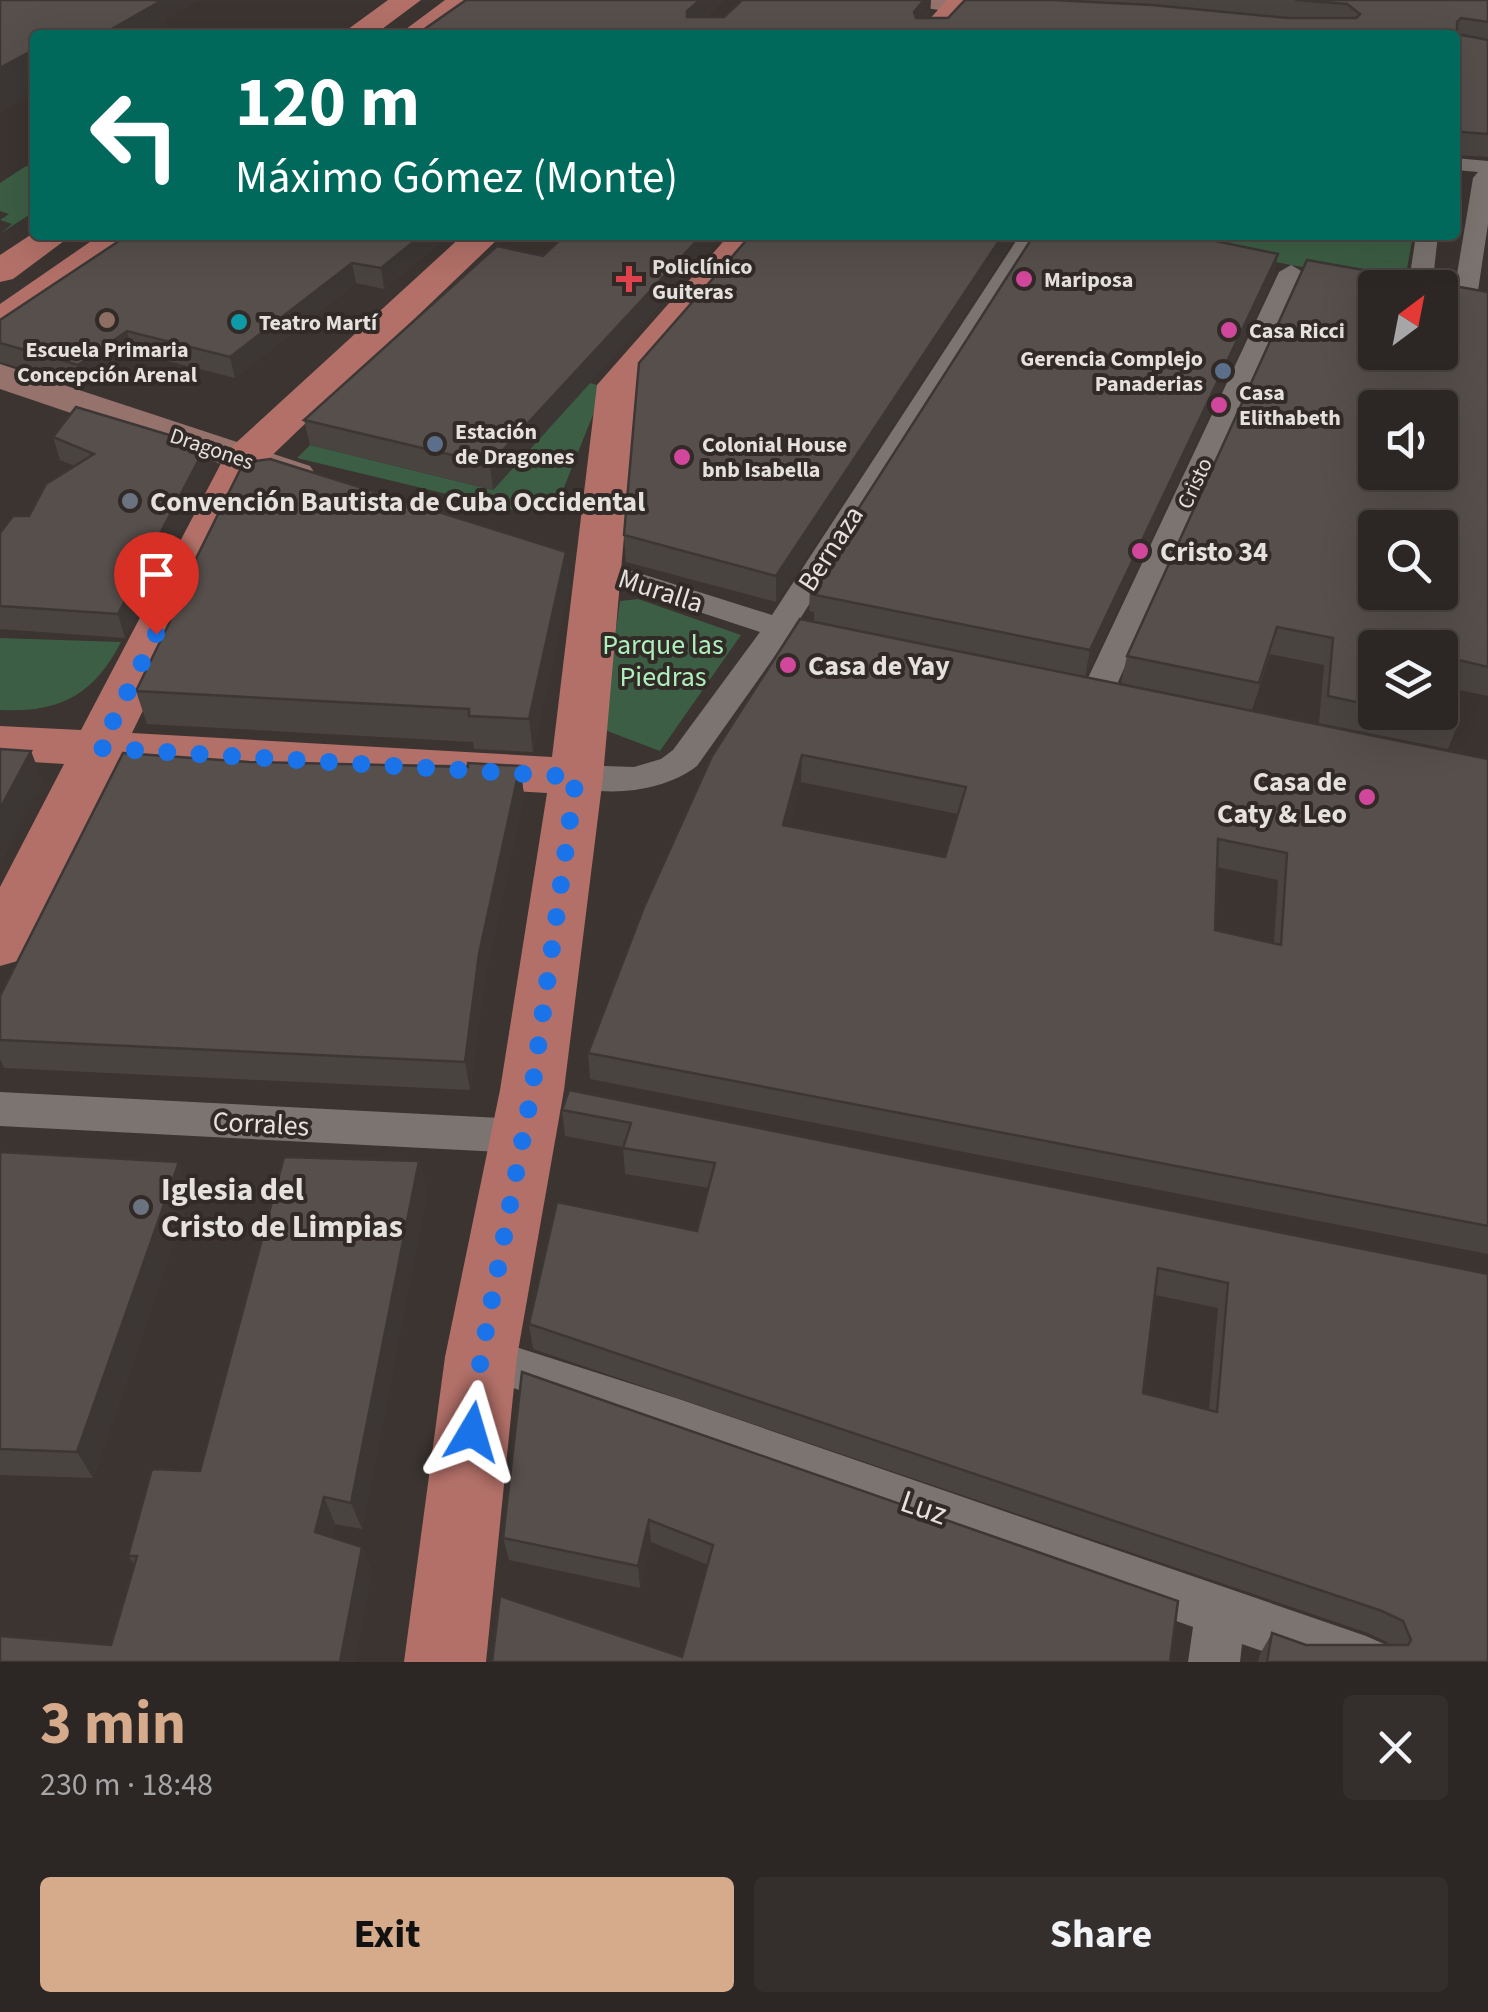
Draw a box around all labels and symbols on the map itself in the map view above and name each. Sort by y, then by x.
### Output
place label: Policlínico Guiteras [652,251,752,308]
place label: Mariposa [1044,264,1133,296]
marker: Policlínico Guiteras [616,266,642,292]
marker: Mariposa [1013,268,1035,290]
north arrow [1358,270,1458,370]
place label: Teatro Martí [259,307,379,339]
marker: Escuela Primaria Concepción Arenal [96,309,118,331]
marker: Teatro Martí [228,311,250,333]
place label: Casa Ricci [1249,315,1345,347]
marker: Casa Ricci [1218,319,1240,341]
place label: Escuela Primaria Concepción Arenal [17,334,198,391]
place label: Gerencia Complejo Panaderias [1020,343,1203,400]
marker: Gerencia Complejo Panaderias [1212,360,1234,382]
place label: Casa Elithabeth [1239,377,1341,434]
marker: Casa Elithabeth [1208,394,1230,416]
place label: Estación de Dragones [455,416,575,473]
street label: Dragones [166,420,258,478]
place label: Colonial House bnb Isabella [702,429,847,486]
marker: Estación de Dragones [424,433,446,455]
marker: Colonial House bnb Isabella [671,446,693,468]
street label: Cristo [1169,452,1221,514]
place label: Convención Bautista de Cuba Occidental [150,482,645,522]
marker: Convención Bautista de Cuba Occidental [119,490,141,512]
street label: Bernaza [788,498,873,599]
pin [114,532,199,635]
place label: Cristo 34 [1160,532,1268,572]
marker: Cristo 34 [1129,540,1151,562]
street label: Muralla [613,558,708,623]
park label: Parque las Piedras [602,625,724,697]
place label: Casa de Yay [808,646,950,686]
marker: Casa de Yay [777,654,799,676]
place label: Casa de Caty & Leo [1217,762,1347,834]
marker: Casa de Caty & Leo [1356,786,1378,808]
street label: Corrales [212,1101,310,1147]
place label: Iglesia del Cristo de Limpias [161,1167,403,1250]
marker: Iglesia del Cristo de Limpias [130,1196,152,1218]
position arrow [420,1380,524,1484]
street label: Luz [894,1479,953,1537]

